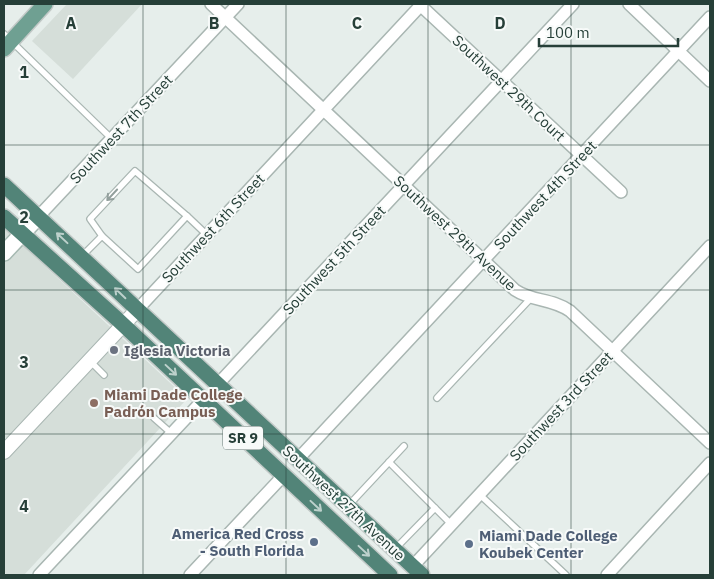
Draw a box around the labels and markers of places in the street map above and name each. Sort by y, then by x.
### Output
place label: Iglesia Victoria [124,341,231,360]
marker: Iglesia Victoria [108,344,120,356]
place label: Miami Dade College Padrón Campus [104,385,243,421]
marker: Miami Dade College Padrón Campus [88,397,100,409]
place label: America Red Cross - South Florida [172,524,304,560]
place label: Miami Dade College Koubek Center [479,526,618,562]
marker: America Red Cross - South Florida [308,536,320,548]
marker: Miami Dade College Koubek Center [463,538,475,550]

